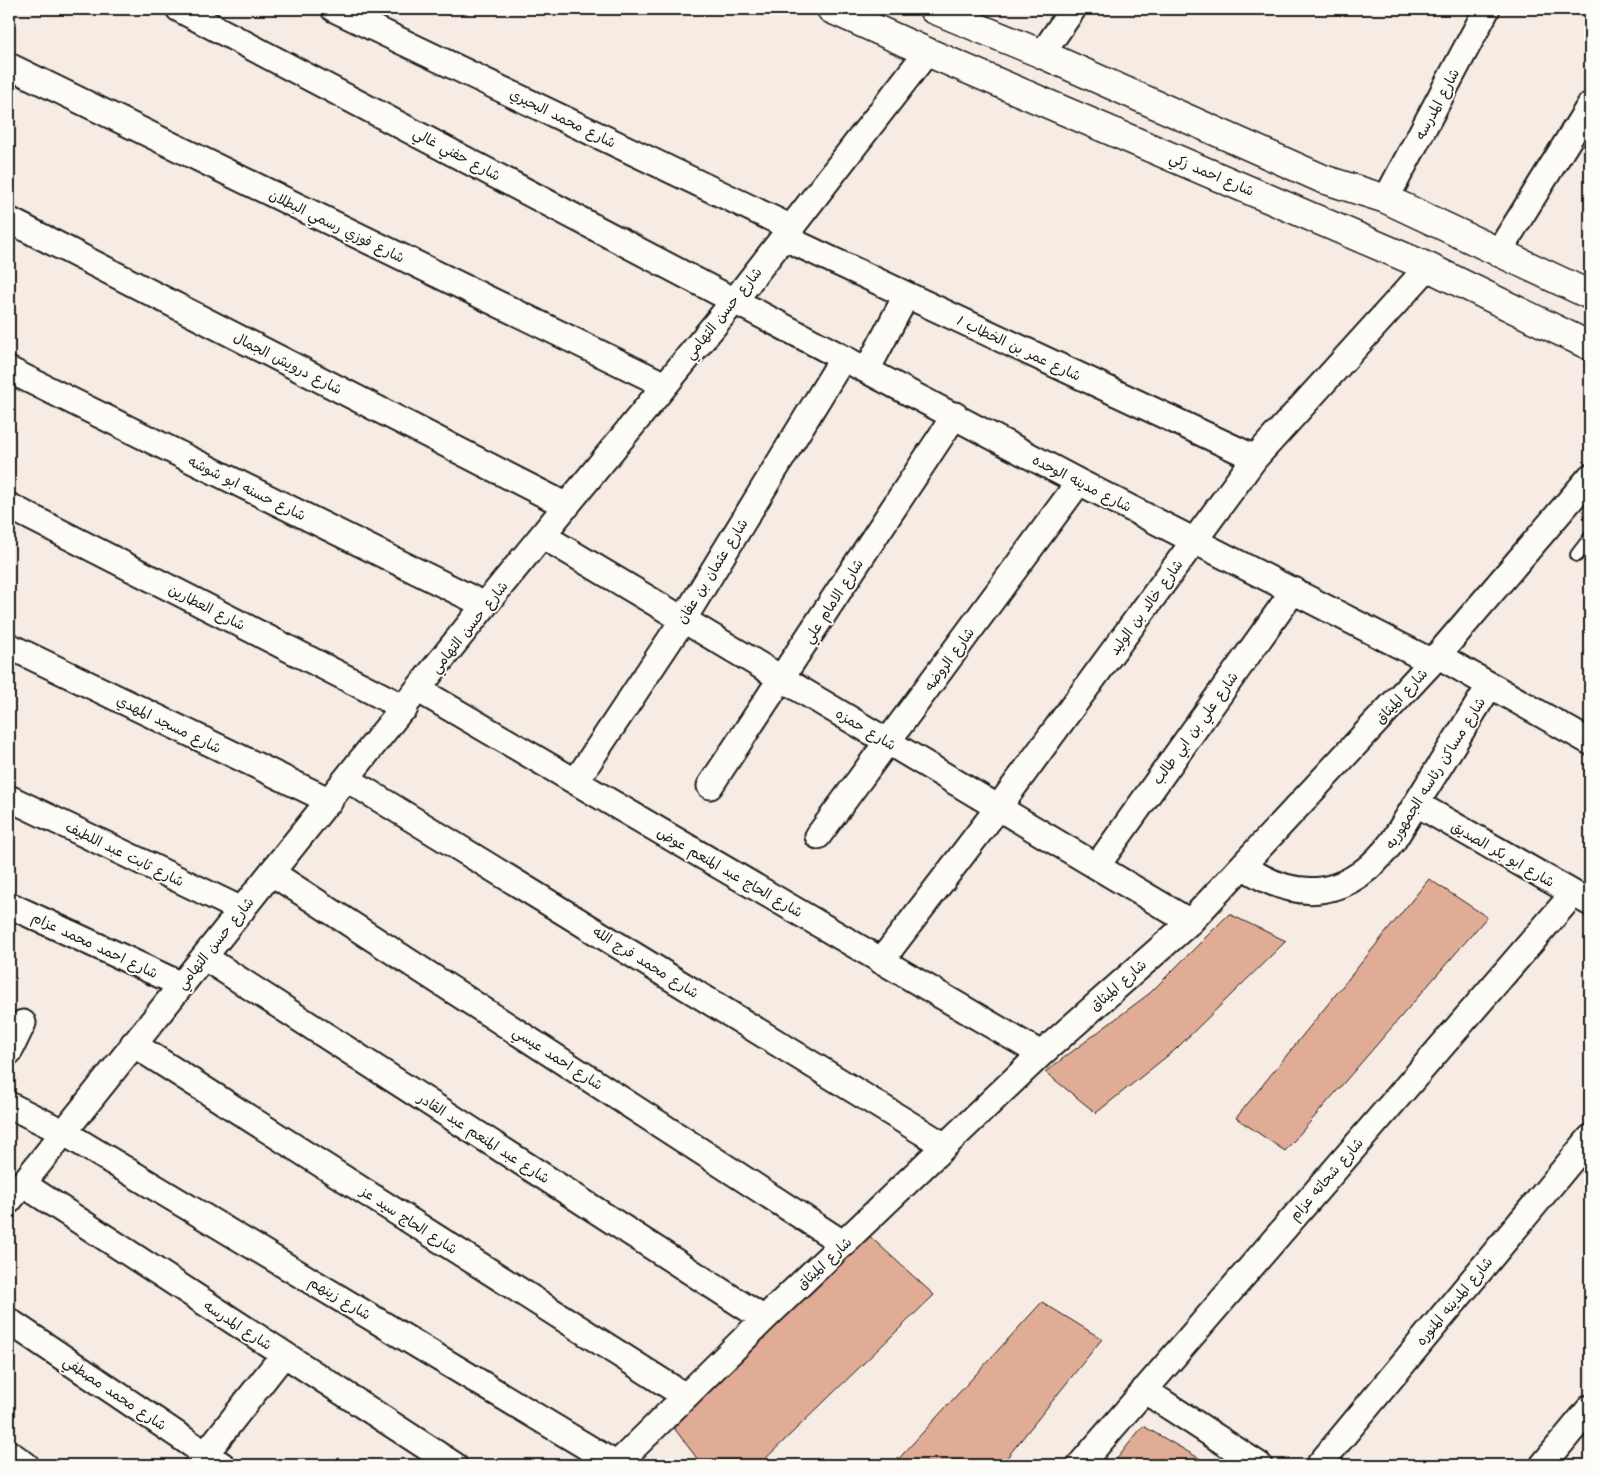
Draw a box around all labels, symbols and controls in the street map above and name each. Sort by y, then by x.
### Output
street label: شارع المدرسه [1410,65,1466,144]
street label: شارع محمد البحيري [506,84,619,154]
street label: شارع حفني غالي [408,123,504,188]
street label: شارع احمد زكي [1165,147,1257,204]
street label: شارع فوزي رسمي البطلان [265,184,408,270]
street label: شارع حسن التهامي [680,263,769,365]
street label: شارع عمر بن الخطاب 1 [953,310,1084,387]
street label: شارع درويش الجمال [229,327,346,401]
street label: شارع مدينه الوحده [1028,449,1135,518]
street label: شارع حسنه ابو شوشه [184,451,309,527]
street label: شارع عثمان بن عفان [672,515,754,628]
street label: شارع الامام علي [798,555,870,649]
street label: شارع خالد بن الوليد [1104,555,1189,660]
street label: شارع حسن التهامي [426,577,515,679]
street label: شارع العطارين [164,579,249,637]
street label: شارع الروضه [919,623,981,696]
street label: شارع الميثاق [1370,664,1433,730]
street label: شارع علي بن ابي طالب [1147,668,1245,790]
street label: شارع مسجد المهدي [112,690,225,760]
street label: شارع مساكن رئاسه الجمهوريه [1380,693,1492,854]
street label: شارع حمزه [831,703,900,757]
street label: شارع ابو بكر الصديق [1447,816,1558,894]
street label: شارع ثابت عبد اللطيف [62,817,188,893]
street label: شارع الحاج عبد المنعم عوض [652,822,807,924]
street label: شارع حسن التهامي [172,893,261,995]
street label: شارع احمد محمد عزام [28,907,161,985]
street label: شارع محمد فرج الله [588,921,703,1004]
street label: شارع الميثاق [1085,955,1152,1017]
street label: شارع احمد عيسي [507,1021,607,1097]
street label: شارع عبد المنعم عبد القادر [412,1087,554,1190]
street label: شارع شحاته عزام [1284,1133,1369,1226]
street label: شارع الحاج سيد عز [355,1181,461,1261]
street label: شارع الميثاق [792,1232,858,1295]
street label: شارع المدينه المنوره [1411,1252,1499,1351]
street label: شارع زينهم [304,1272,375,1326]
street label: شارع المدرسه [199,1295,276,1356]
street label: شارع محمد مصطفي [58,1351,171,1438]

